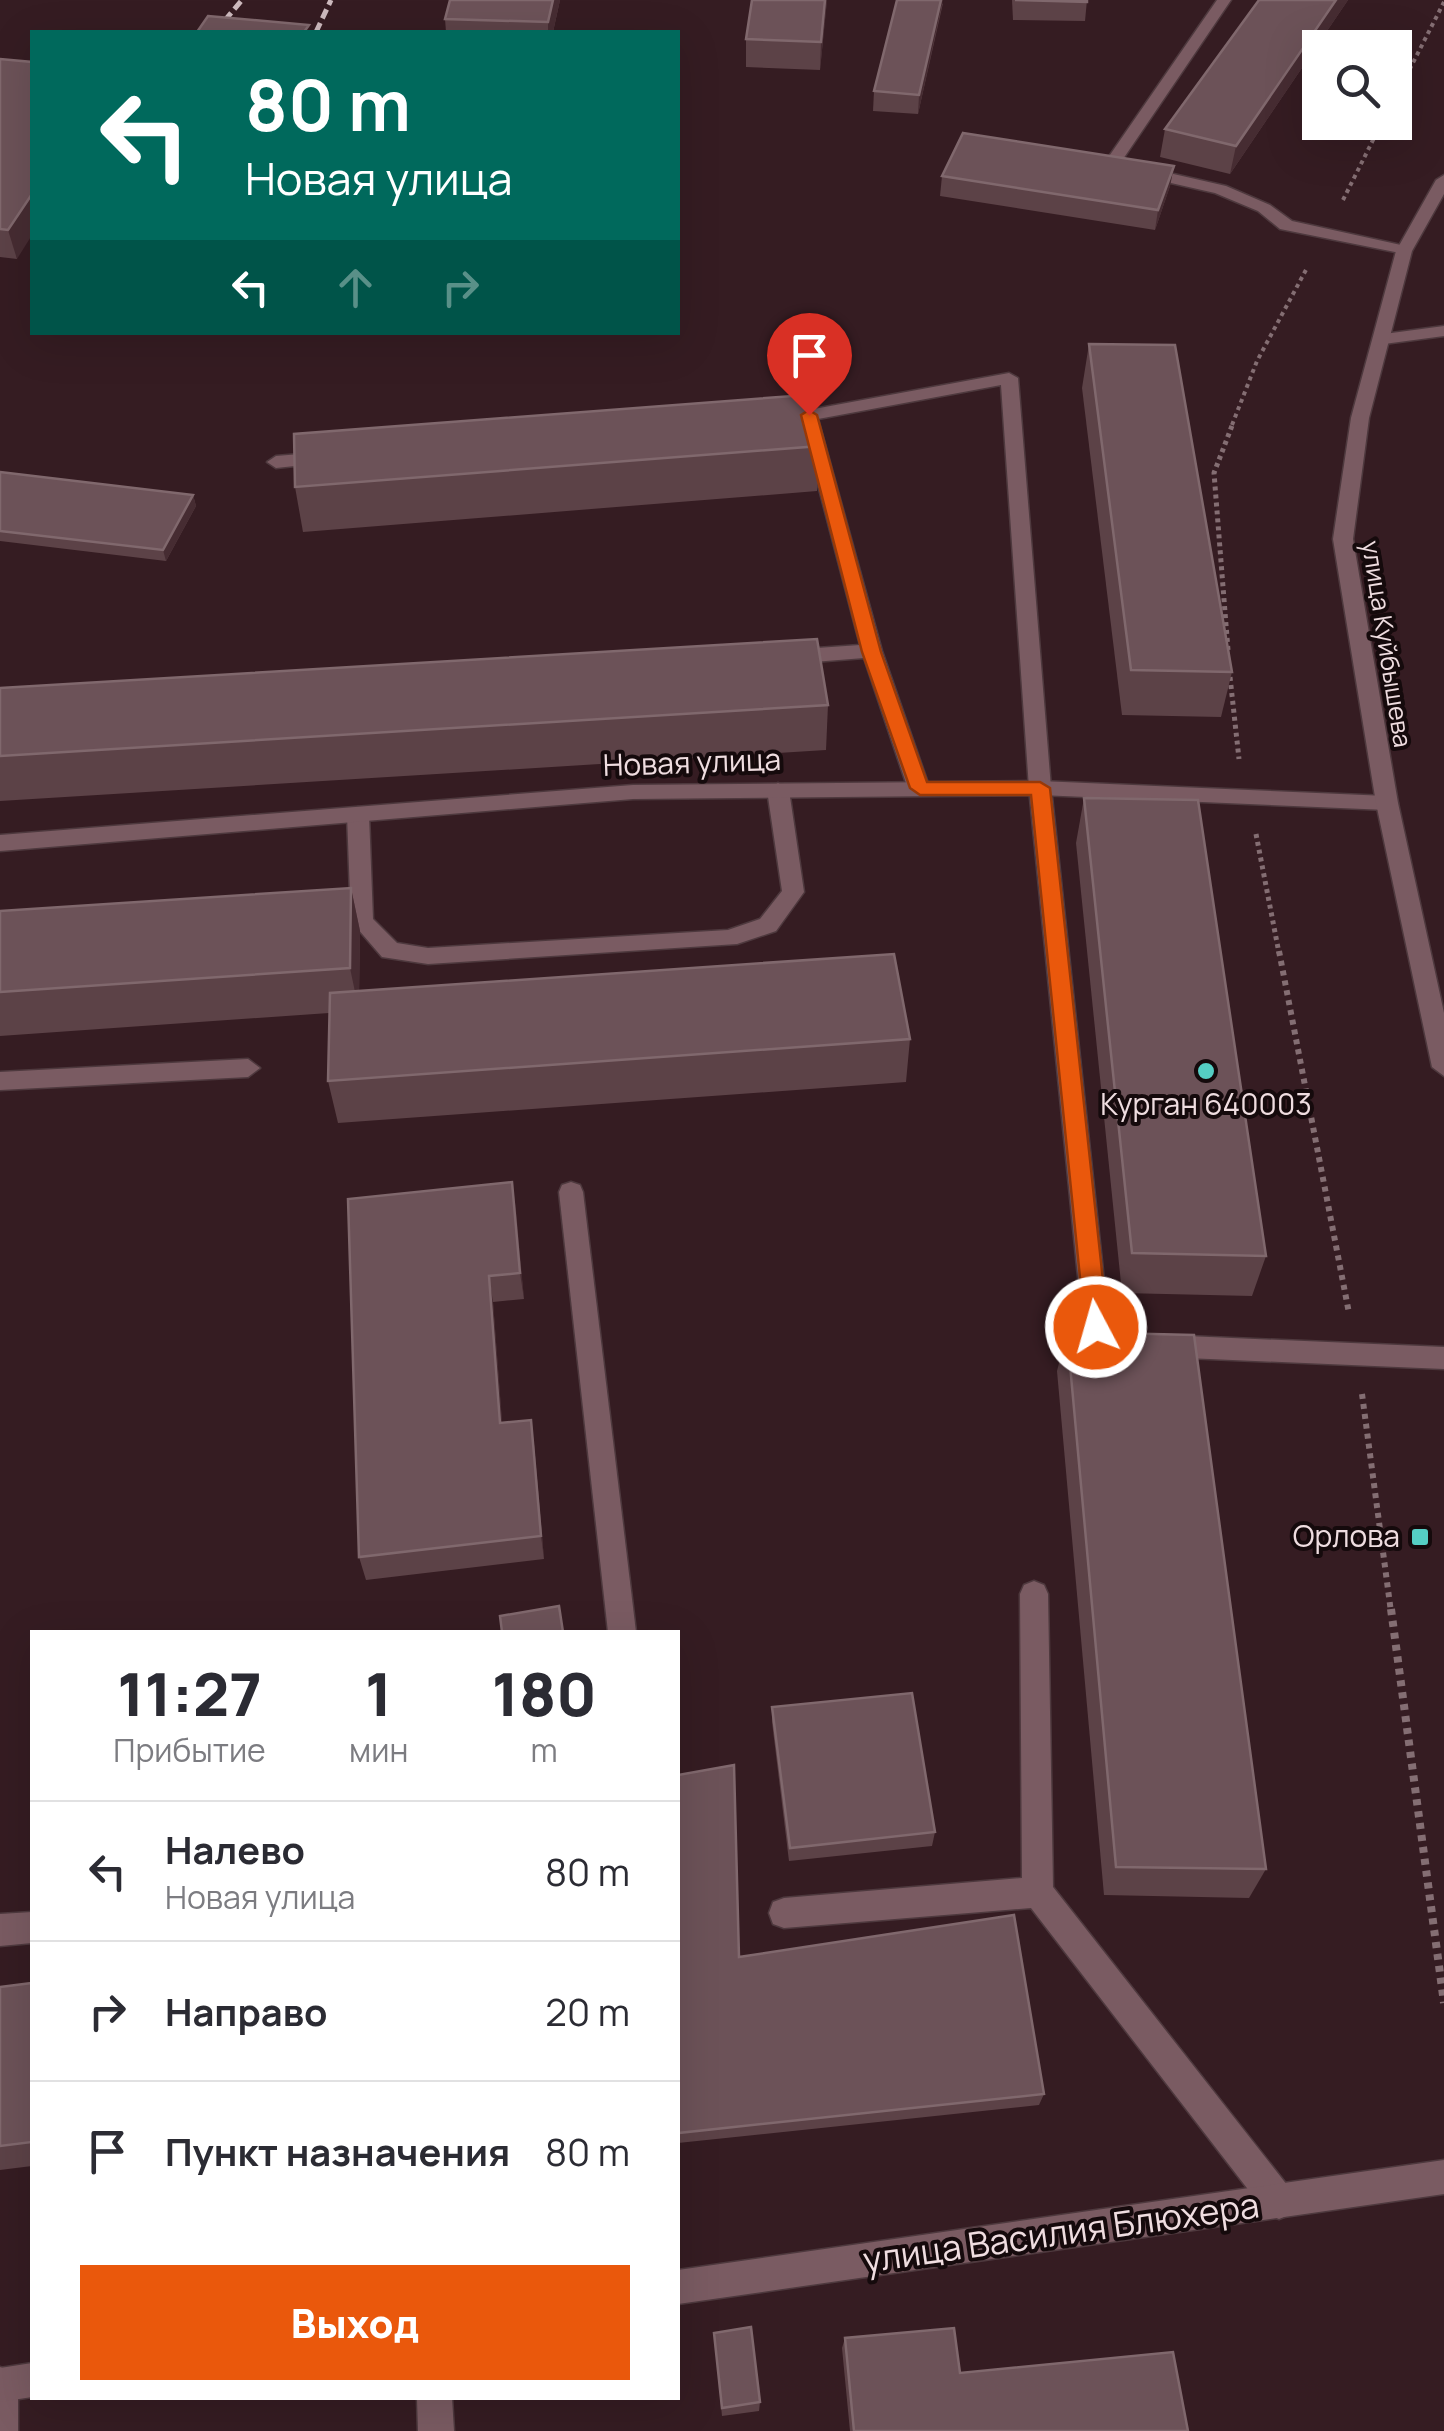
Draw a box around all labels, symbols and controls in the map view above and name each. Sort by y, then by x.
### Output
map controls [1302,30,1412,140]
button: search [1302,30,1412,140]
text: 80 m [245,56,411,152]
icon: left [80,70,210,200]
text: Новая улица [245,147,513,209]
icon: left [223,260,278,315]
icon: ahead [328,260,383,315]
icon: right [433,260,488,315]
pin [767,313,852,416]
icon: arrive [782,328,837,383]
street label: улица Куйбышева [1354,538,1421,750]
street label: Новая улица [602,738,782,785]
marker: Курган 640003 [1195,1060,1217,1082]
place label: Курган 640003 [1100,1083,1312,1124]
position arrow [1044,1275,1148,1379]
place label: Орлова [1293,1515,1400,1556]
marker: Орлова [1409,1526,1431,1548]
text: 11:27 [117,1652,262,1734]
text: 1 [365,1652,392,1734]
text: 180 [492,1652,597,1734]
text: Прибытие [113,1728,266,1772]
text: мин [349,1728,408,1772]
text: m [531,1728,558,1772]
text: Налево [165,1823,305,1875]
icon: left [80,1844,135,1899]
text: 80 m [545,1845,630,1897]
text: Новая улица [165,1875,355,1919]
icon: right [80,1984,135,2039]
text: Направо [165,1985,327,2037]
text: 20 m [545,1985,630,2037]
icon: arrive [80,2124,135,2179]
text: Пункт назначения [165,2125,510,2177]
text: 80 m [545,2125,630,2177]
street label: улица Василия Блюхера [860,2180,1262,2284]
button: Выход [80,2265,630,2380]

